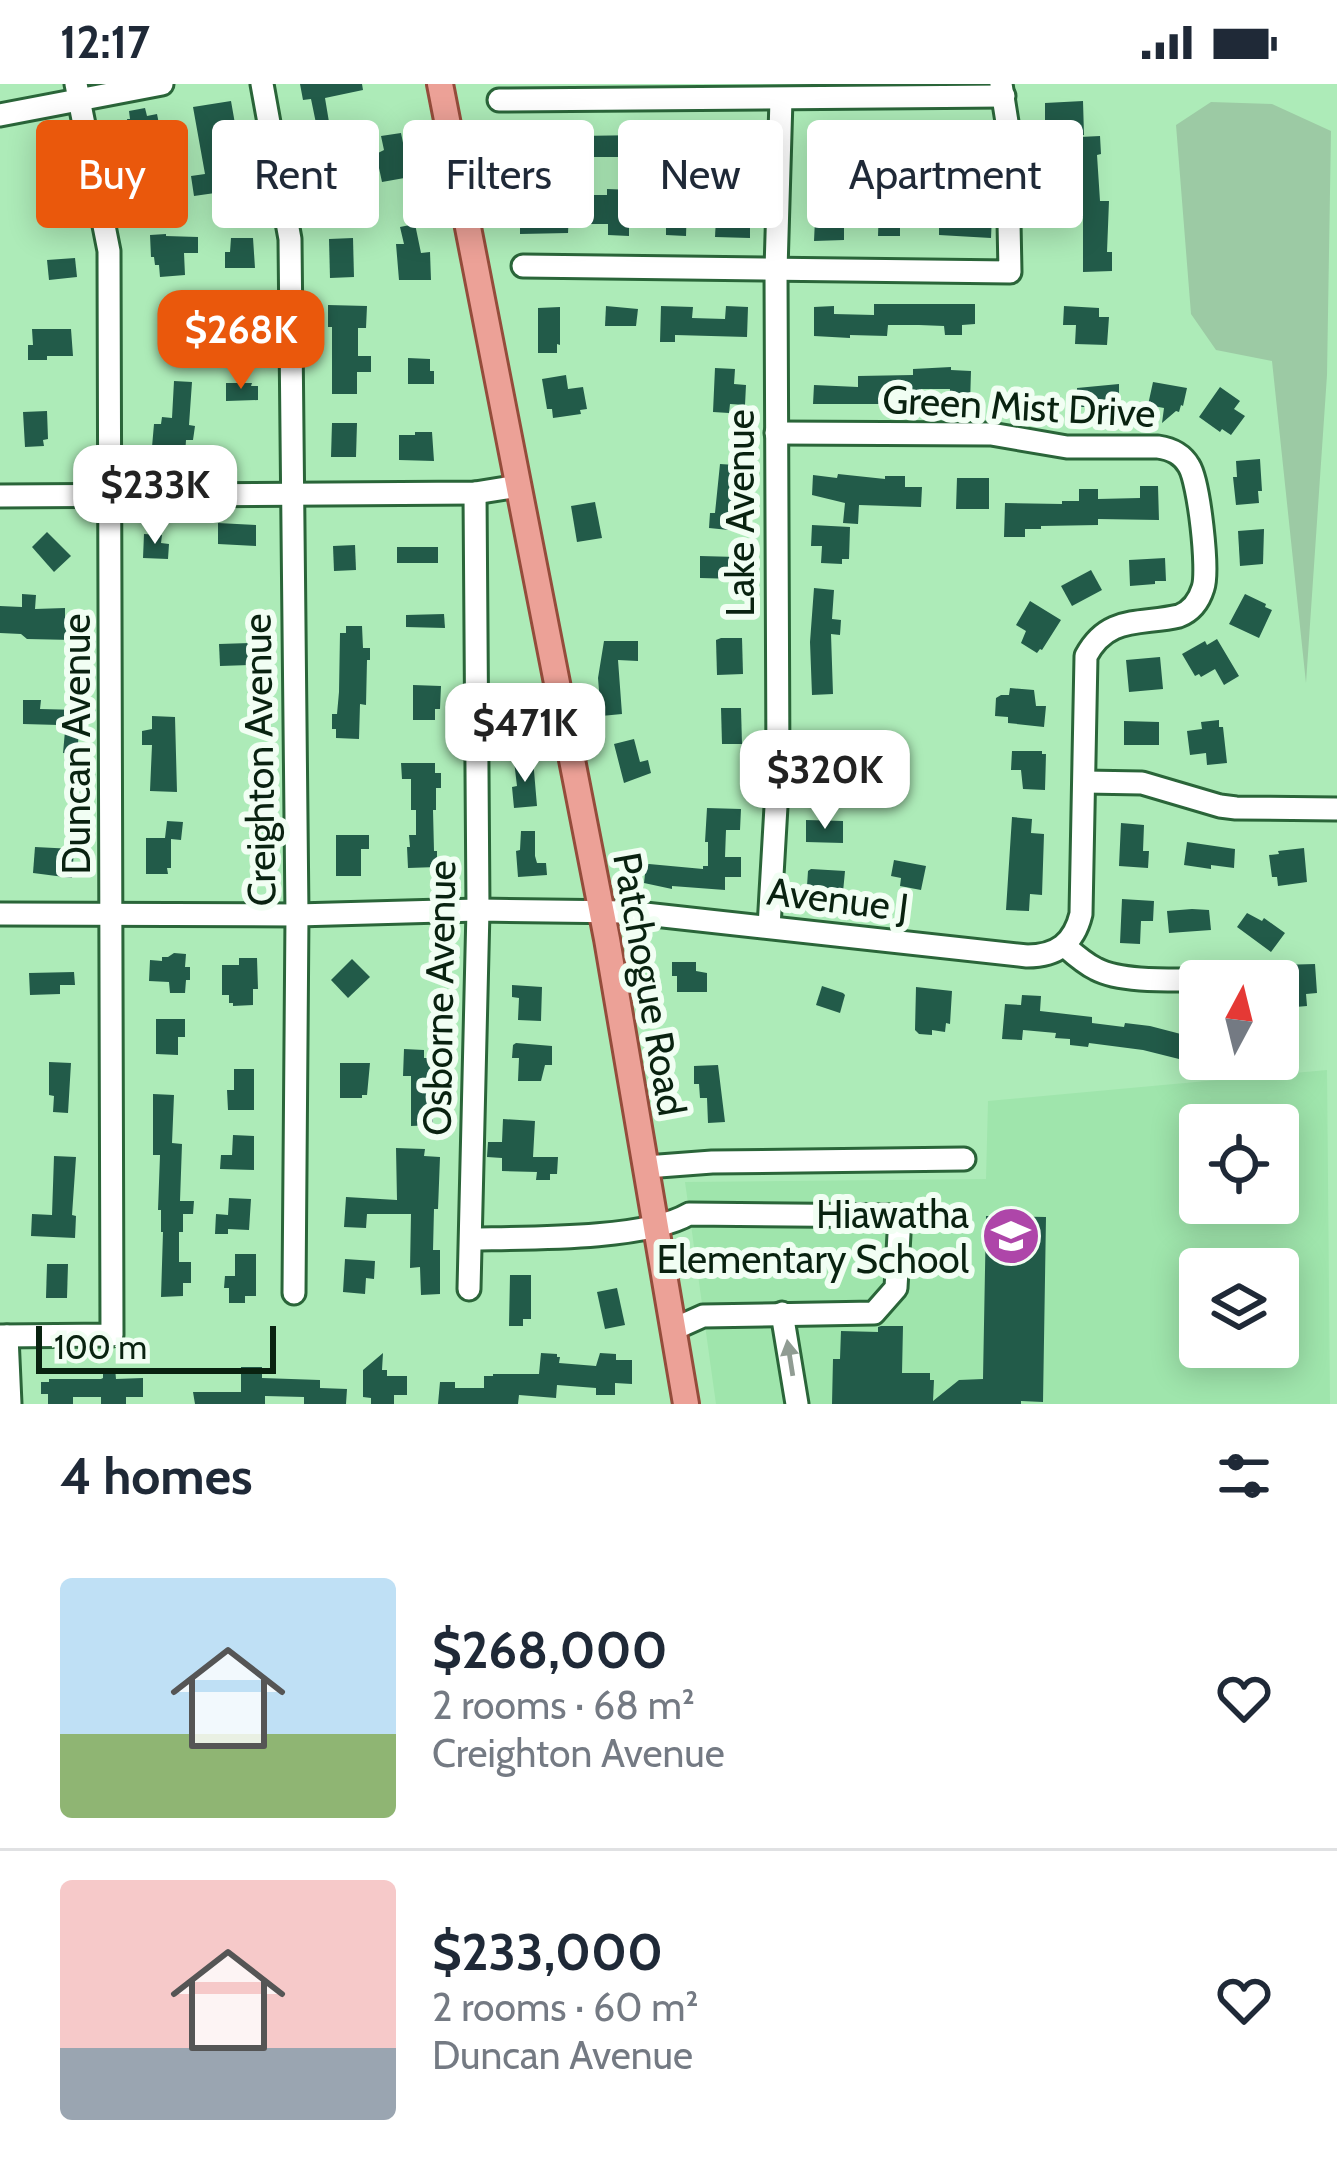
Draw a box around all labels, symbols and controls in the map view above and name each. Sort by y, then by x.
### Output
text: 12:17 [60,15,150,69]
chip: Buy [36,120,188,228]
chip: Rent [212,120,379,228]
chip: Filters [403,120,594,228]
chip: New [618,120,783,228]
chip: Apartment [807,120,1083,228]
pin: $268K [157,290,325,392]
text: $268K [184,305,298,353]
street label: Green Mist Drive [881,375,1157,437]
street label: Lake Avenue [716,409,764,617]
pin: $233K [71,445,239,547]
text: $233K [100,460,210,508]
street label: Duncan Avenue [52,613,100,875]
street label: Creighton Avenue [232,613,286,907]
pin: $471K [441,683,609,785]
text: $471K [472,698,578,746]
pin: $320K [741,730,909,832]
text: $320K [767,745,883,793]
street label: Patchogue Road [603,849,697,1119]
street label: Osborne Avenue [413,860,465,1136]
street label: Avenue J [764,867,912,931]
north arrow [1179,960,1299,1080]
map controls [1179,960,1299,1368]
button: locate [1179,1104,1299,1224]
place label: Hiawatha Elementary School [656,1190,969,1283]
school or university icon: Hiawatha Elementary School [980,1205,1042,1267]
button: layers [1179,1248,1299,1368]
scale bar [36,1320,276,1373]
text: 100 m [54,1327,147,1367]
one-way arrow [780,1339,798,1377]
icon: filters [1211,1443,1277,1509]
text: 4 homes [60,1445,252,1507]
text: $268,000 [432,1619,667,1681]
icon: home [156,1626,300,1770]
icon: heart [1211,1665,1277,1731]
text: 2 rooms · 68 m² [432,1681,695,1729]
text: Creighton Avenue [432,1729,725,1777]
text: $233,000 [432,1921,663,1983]
icon: home [156,1928,300,2072]
icon: heart [1211,1967,1277,2033]
text: 2 rooms · 60 m² [432,1983,698,2031]
text: Duncan Avenue [432,2031,693,2079]

